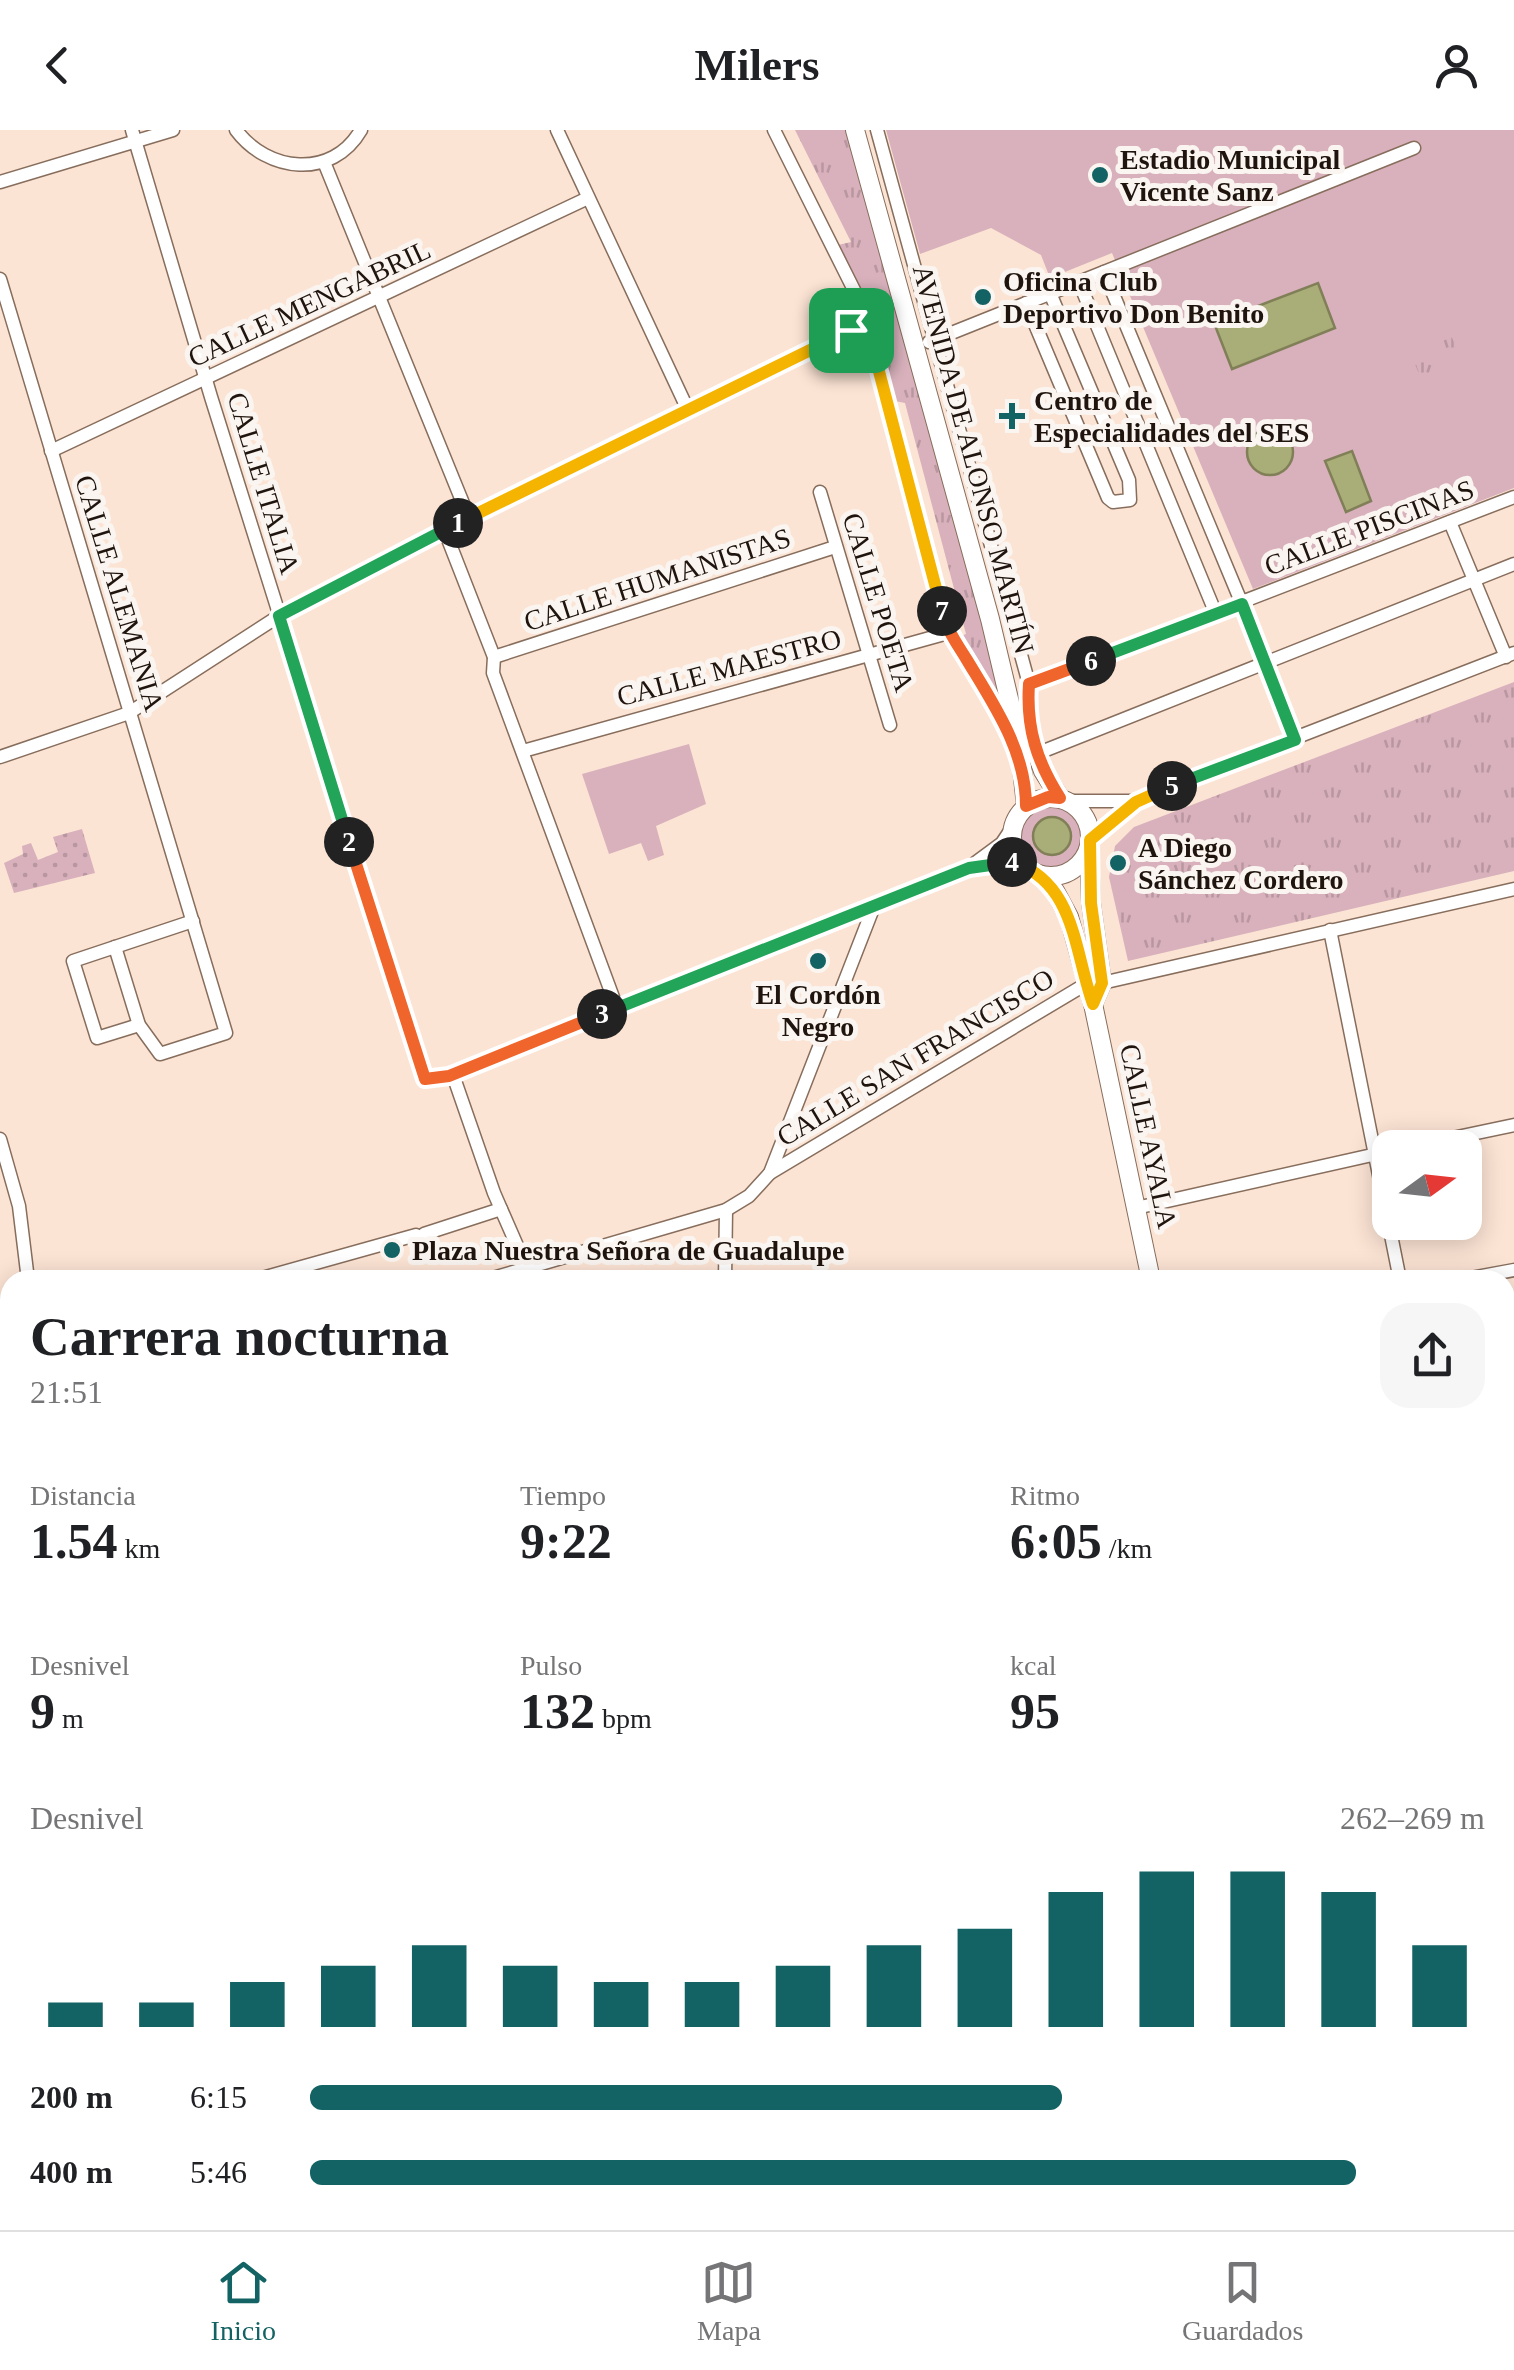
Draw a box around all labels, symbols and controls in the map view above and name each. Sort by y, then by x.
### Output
icon: back [30,38,85,93]
icon: person [1429,38,1484,93]
text: Milers [695,40,819,90]
place label: Estadio Municipal Vicente Sanz [1120,144,1340,207]
marker: Estadio Municipal Vicente Sanz [1089,164,1111,186]
street label: CALLE MENGABRIL [183,234,435,373]
street label: AVENIDA DE ALONSO MARTÍN [907,261,1040,657]
place label: Oficina Club Deportivo Don Benito [1003,266,1264,329]
marker: Oficina Club Deportivo Don Benito [972,286,994,308]
pin [809,288,894,373]
icon: arrive [824,303,879,358]
place label: Centro de Especialidades del SES [1034,385,1309,448]
street label: CALLE ITALIA [221,389,306,578]
marker: Centro de Especialidades del SES [999,403,1025,429]
street label: CALLE ALEMANIA [69,471,170,716]
street label: CALLE PISCINAS [1260,473,1478,582]
pin: 1 [433,498,483,548]
text: 1 [451,507,465,538]
street label: CALLE POETA [837,509,921,696]
street label: CALLE HUMANISTAS [520,522,794,637]
pin: 7 [917,586,967,636]
text: 7 [935,595,949,626]
street label: CALLE MAESTRO [614,623,845,712]
pin: 6 [1066,636,1116,686]
text: 6 [1084,645,1098,676]
pin: 5 [1147,761,1197,811]
text: 5 [1165,770,1179,801]
pin: 2 [324,817,374,867]
text: 2 [342,826,356,857]
place label: A Diego Sánchez Cordero [1138,832,1344,895]
pin: 4 [987,837,1037,887]
text: 4 [1005,846,1019,877]
marker: A Diego Sánchez Cordero [1107,852,1129,874]
marker: El Cordón Negro [807,950,829,972]
street label: CALLE SAN FRANCISCO [771,962,1059,1152]
place label: El Cordón Negro [755,979,881,1042]
pin: 3 [577,989,627,1039]
text: 3 [595,998,609,1029]
street label: CALLE AYALA [1114,1041,1183,1232]
north arrow [1372,1130,1482,1240]
map controls [1372,1130,1482,1240]
place label: Plaza Nuestra Señora de Guadalupe [412,1235,844,1266]
marker: Plaza Nuestra Señora de Guadalupe [381,1239,403,1261]
button: share [1380,1303,1485,1408]
text: Carrera nocturna [30,1306,449,1367]
text: 21:51 [30,1374,103,1410]
text: Distancia [30,1480,136,1511]
text: Tiempo [520,1480,606,1511]
text: Ritmo [1010,1480,1080,1511]
text: 1.54 [30,1513,118,1569]
text: 9:22 [520,1513,612,1569]
text: 6:05 [1010,1513,1102,1569]
text: km [118,1533,160,1564]
text: /km [1102,1533,1152,1564]
text: Desnivel [30,1650,130,1681]
text: Pulso [520,1650,582,1681]
text: kcal [1010,1650,1057,1681]
text: 9 [30,1683,55,1739]
text: 132 [520,1683,595,1739]
text: 95 [1010,1683,1060,1739]
text: m [55,1703,84,1734]
text: bpm [595,1703,652,1734]
text: Desnivel [30,1800,144,1836]
text: 262–269 m [1340,1800,1485,1836]
text: 200 m [30,2079,113,2115]
text: 6:15 [190,2079,247,2115]
text: 400 m [30,2154,113,2190]
text: 5:46 [190,2154,247,2190]
tab: Inicio [211,2255,276,2347]
tab: Mapa [697,2255,761,2347]
tab: Guardados [1182,2255,1303,2347]

